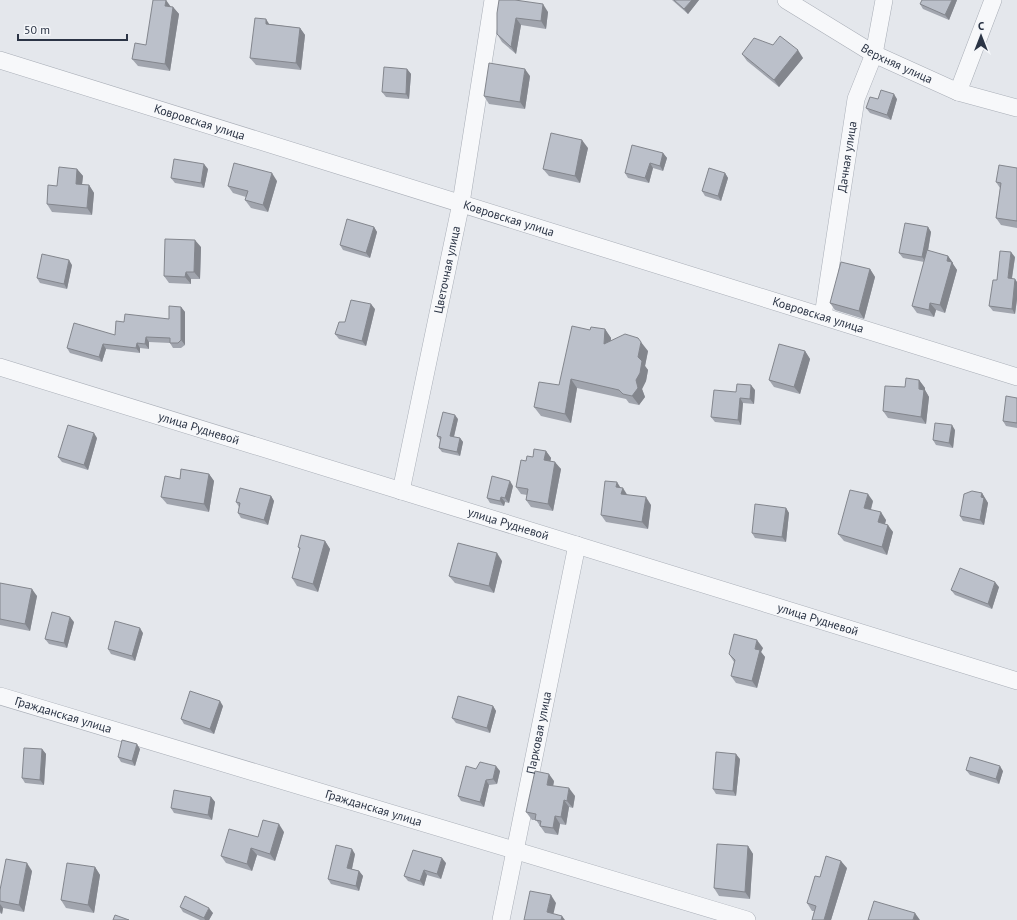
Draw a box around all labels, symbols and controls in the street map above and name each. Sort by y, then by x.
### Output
scale bar [18,16,127,42]
north arrow [961,16,1001,56]
text: С [978,19,984,33]
text: 50 m [24,22,50,37]
street label: Верхняя улица [859,40,935,87]
street label: Ковровская улица [152,100,247,143]
street label: Дачная улица [834,120,860,193]
street label: Ковровская улица [462,197,556,239]
street label: Цветочная улица [430,224,463,315]
street label: Ковровская улица [771,293,866,336]
street label: улица Рудневой [157,408,241,447]
street label: улица Рудневой [466,504,551,543]
street label: улица Рудневой [776,599,860,639]
street label: Парковая улица [523,690,554,775]
street label: Гражданская улица [13,693,114,736]
street label: Гражданская улица [324,786,424,829]

